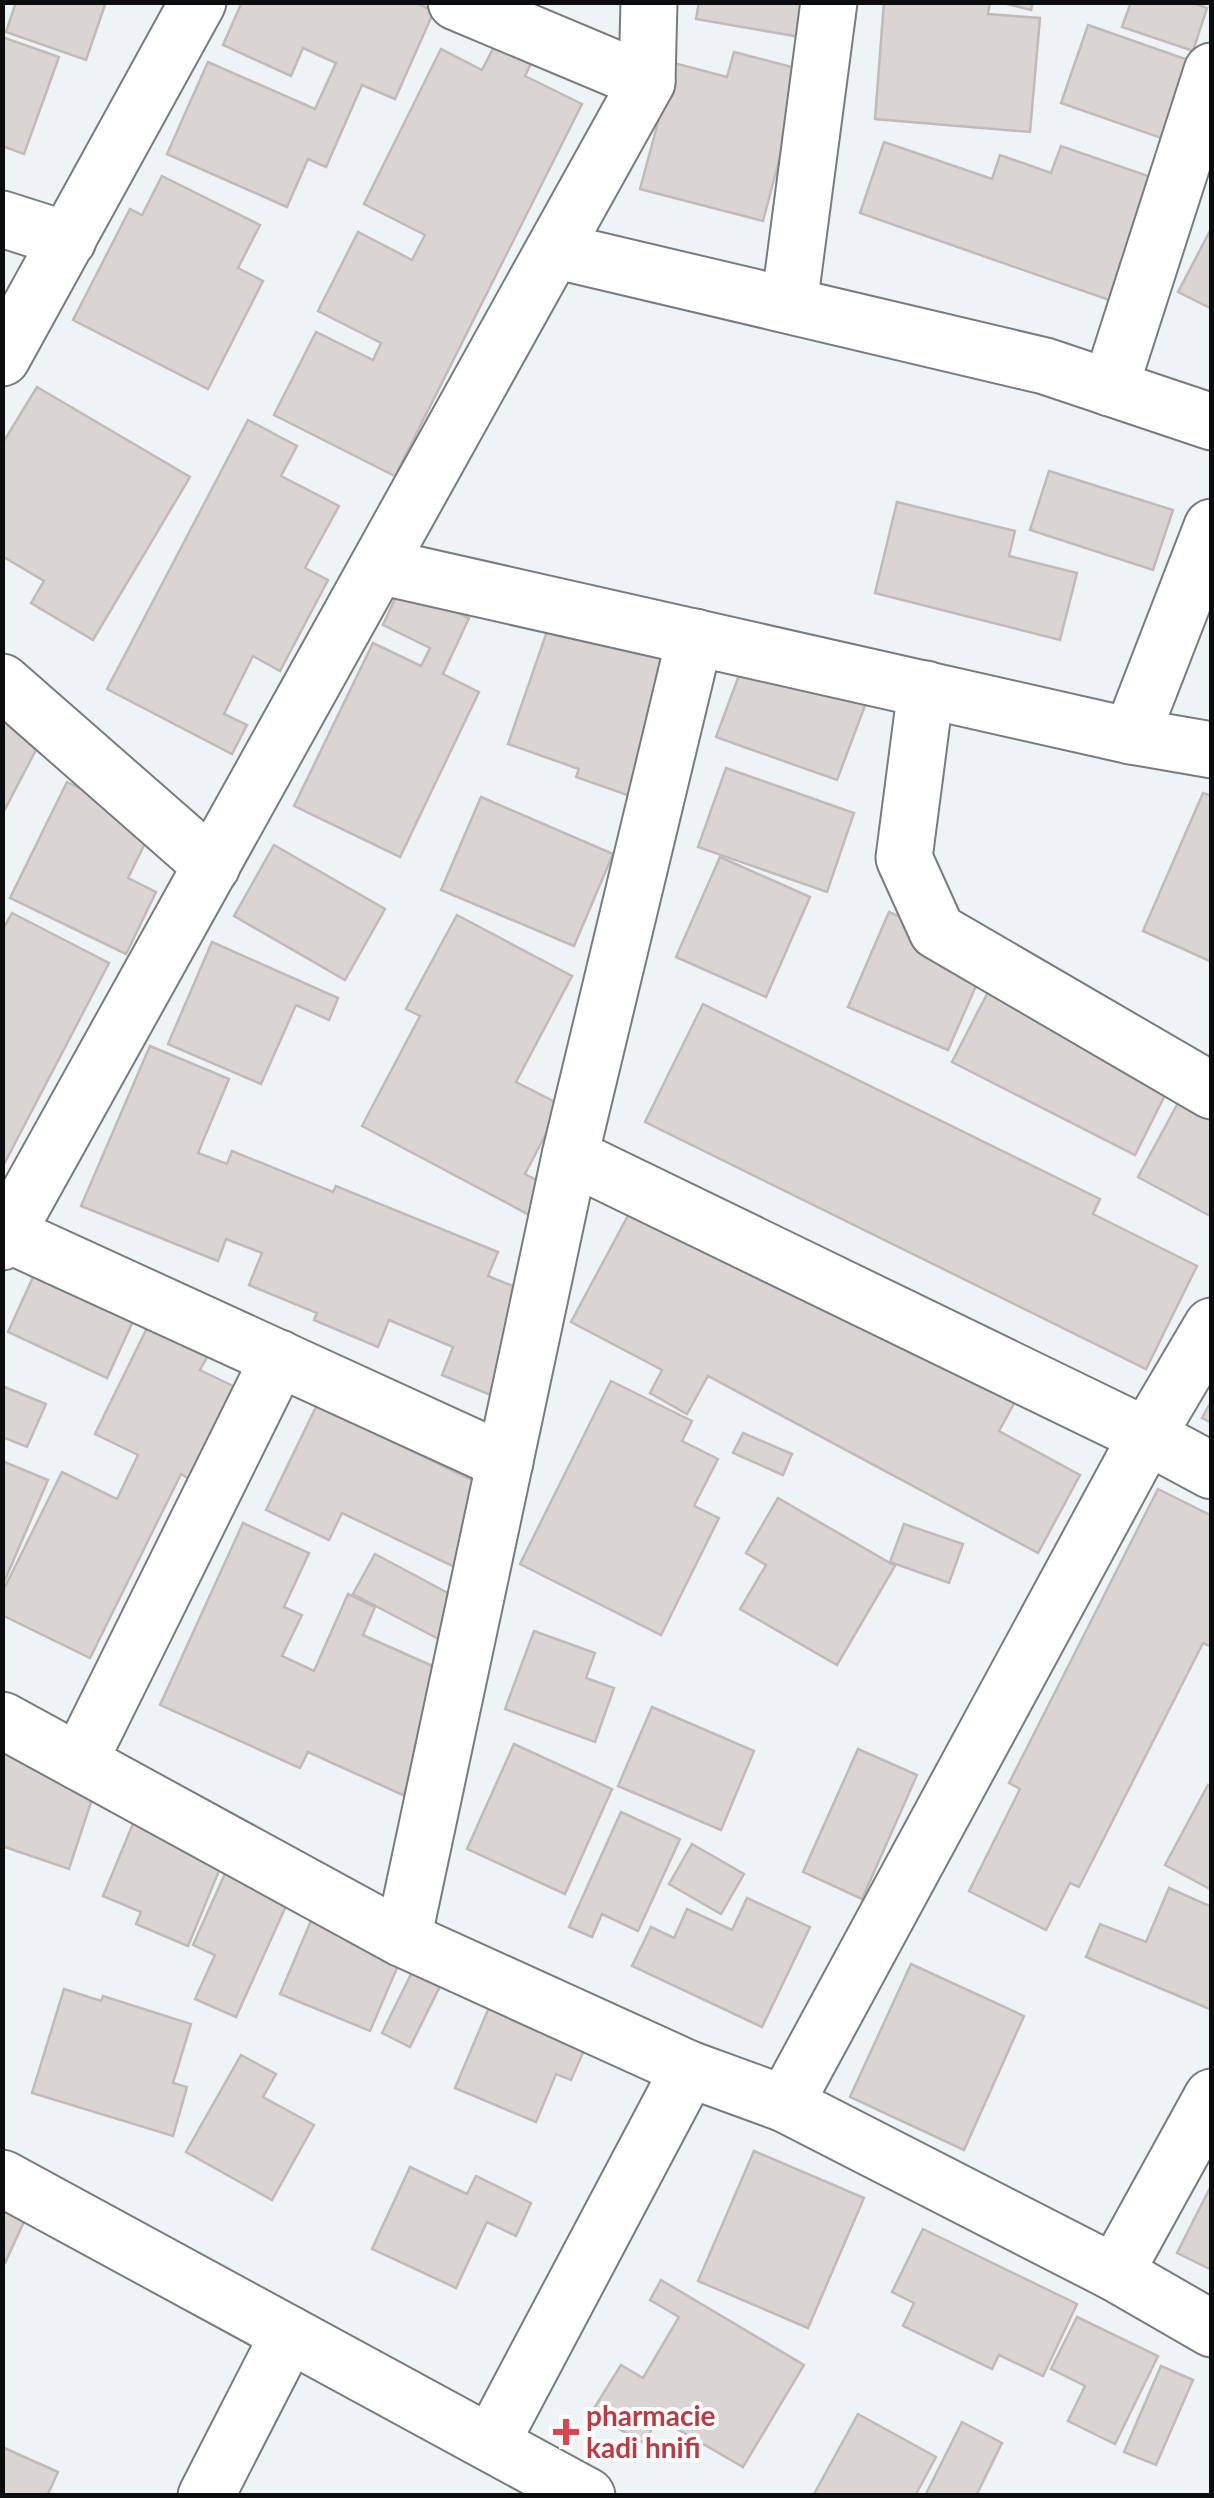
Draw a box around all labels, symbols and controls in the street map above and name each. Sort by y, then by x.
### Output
place label: pharmacie kadi hnifi [586,2398,716,2464]
marker: pharmacie kadi hnifi [555,2421,577,2443]

